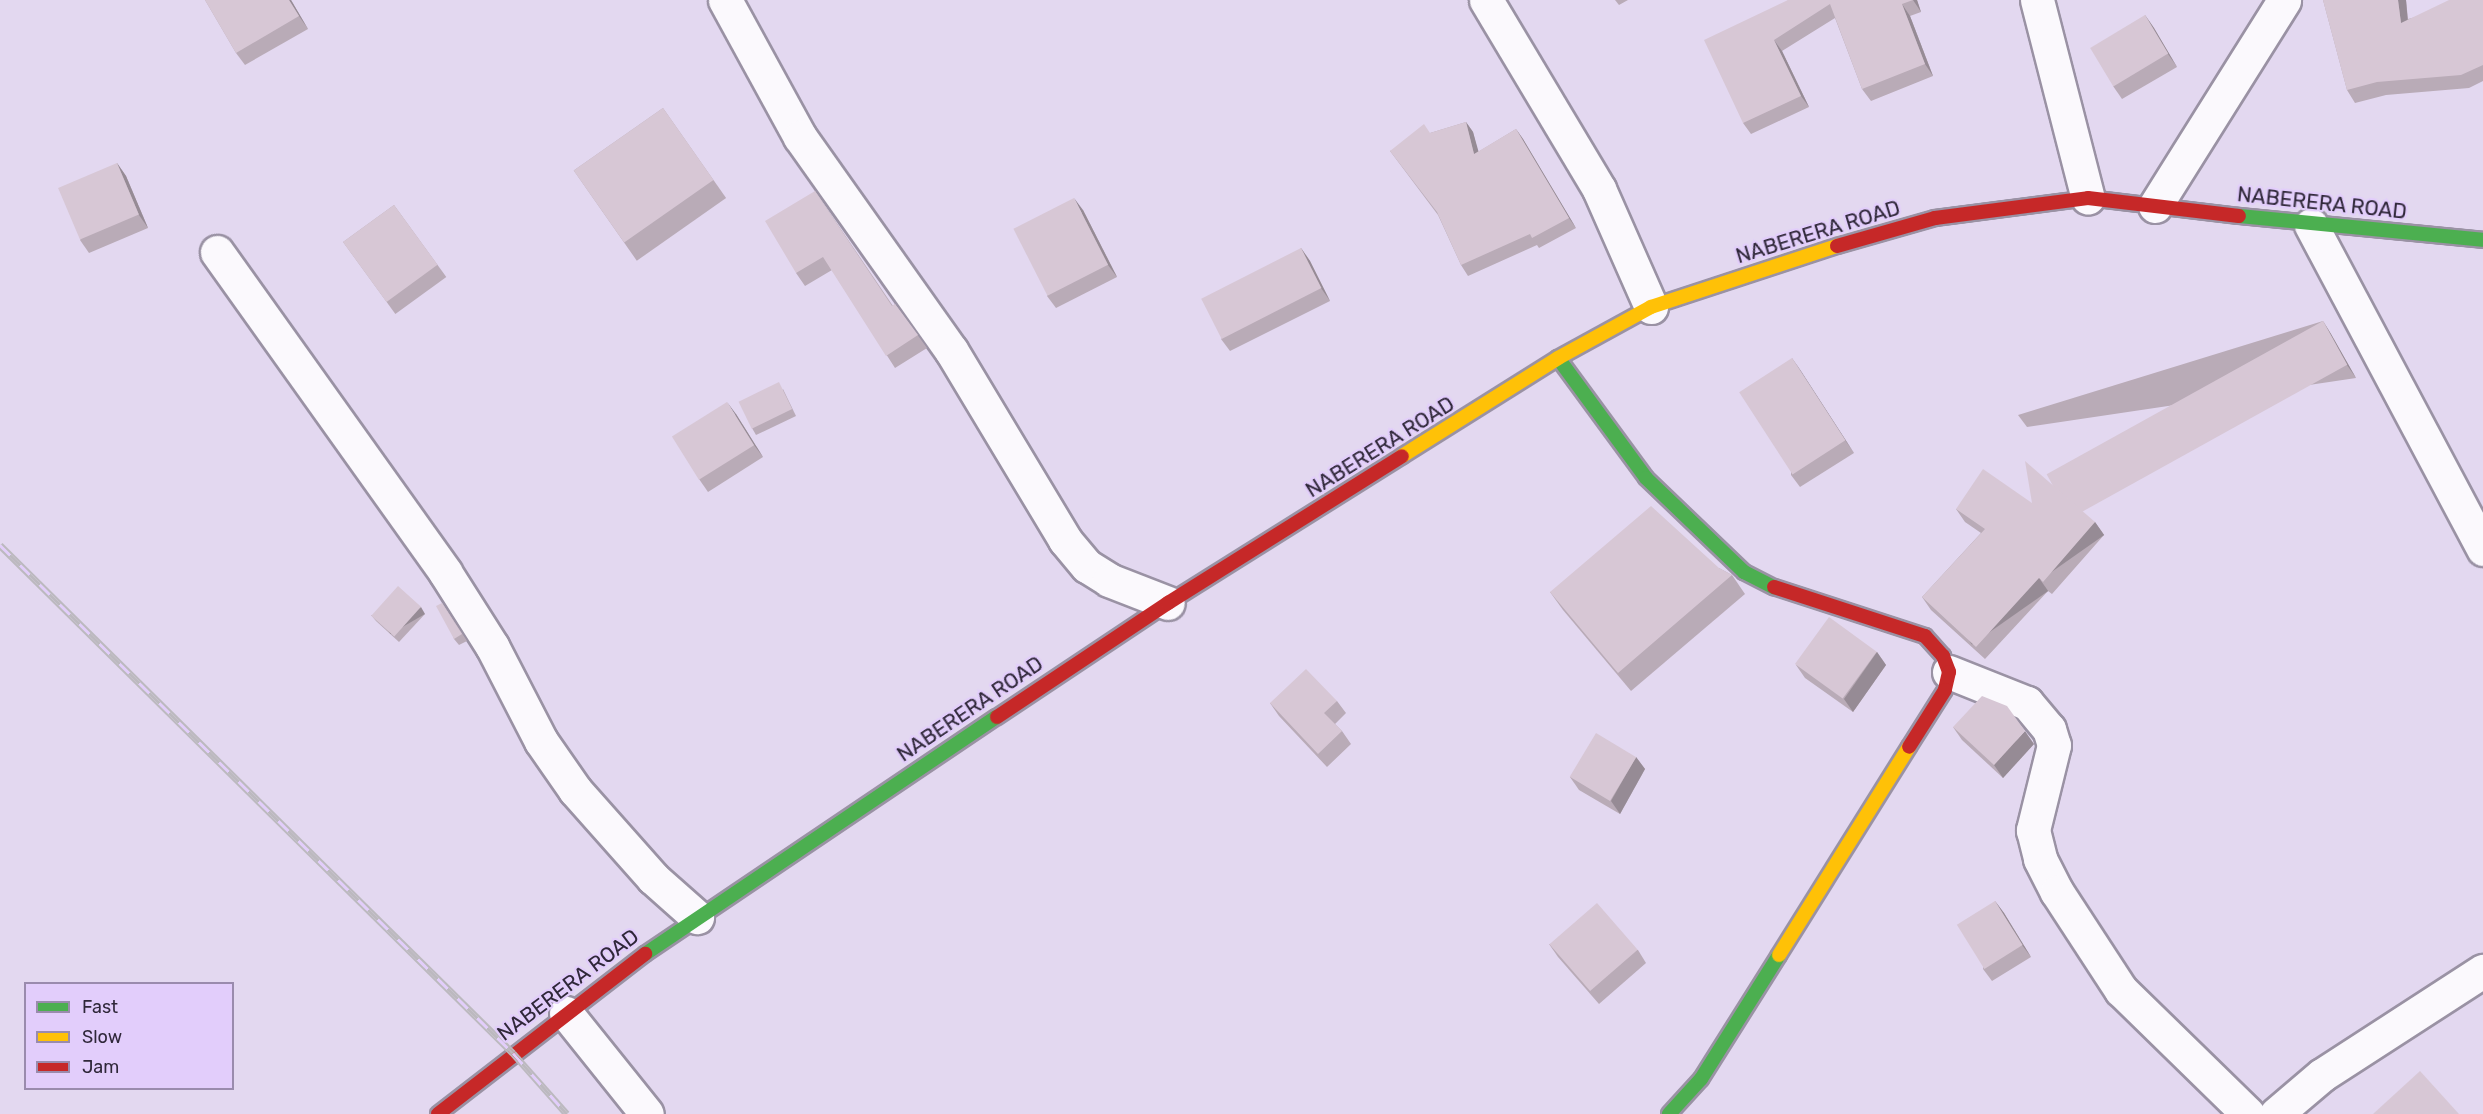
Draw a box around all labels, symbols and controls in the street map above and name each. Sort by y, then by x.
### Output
street label: NABERERA ROAD [2236,182,2408,224]
street label: NABERERA ROAD [1733,195,1903,269]
street label: NABERERA ROAD [1301,391,1459,503]
street label: NABERERA ROAD [892,651,1048,767]
street label: NABERERA ROAD [492,923,644,1047]
legend [24,982,234,1090]
text: Fast [82,996,118,1018]
text: Slow [82,1026,122,1048]
text: Jam [82,1056,119,1078]

